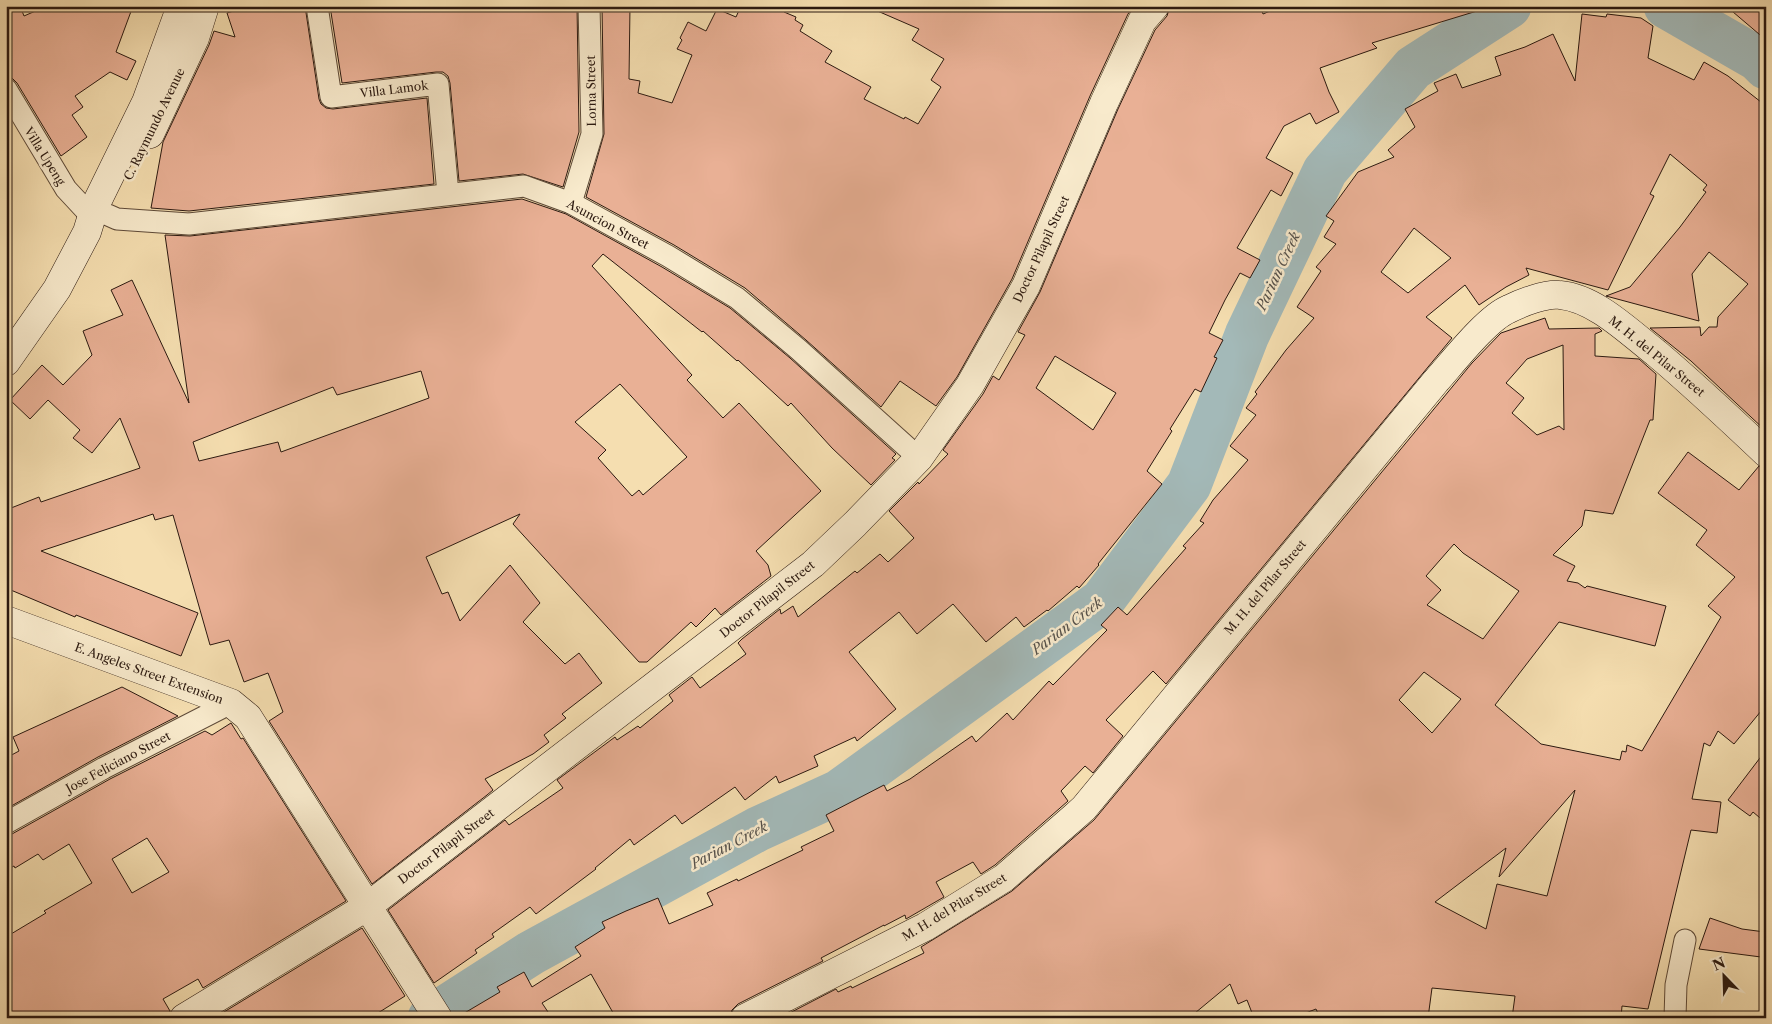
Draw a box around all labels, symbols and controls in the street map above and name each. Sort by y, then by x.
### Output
street label: Lorna Street [583,55,599,127]
street label: C. Raymundo Avenue [120,65,188,183]
street label: Villa Lamok [358,77,430,101]
street label: Villa Upeng [21,123,69,188]
street label: Doctor Pilapil Street [1010,192,1073,305]
street label: Asuncion Street [563,196,652,252]
water label: Parian Creek [1252,228,1304,314]
street label: M. H. del Pilar Street [1606,313,1709,400]
street label: M. H. del Pilar Street [1221,536,1310,638]
street label: Doctor Pilapil Street [717,557,818,641]
water label: Parian Creek [1027,593,1107,659]
street label: E. Angeles Street Extension [73,639,226,707]
street label: Jose Feliciano Street [61,728,173,797]
street label: Doctor Pilapil Street [395,805,498,887]
water label: Parian Creek [687,817,771,873]
street label: M. H. del Pilar Street [899,869,1010,944]
north arrow [1700,952,1750,1002]
text: N [1710,953,1728,975]

